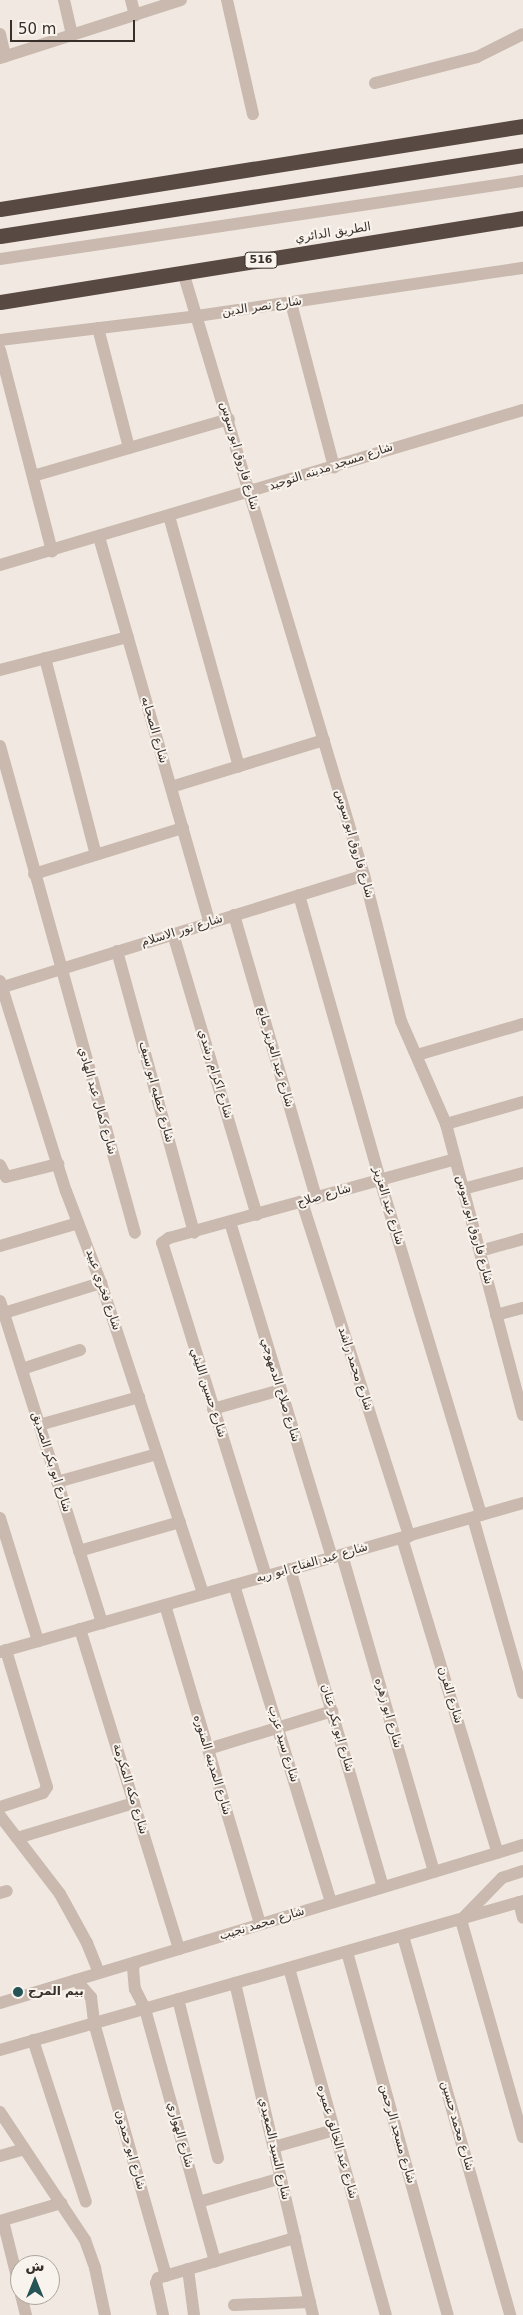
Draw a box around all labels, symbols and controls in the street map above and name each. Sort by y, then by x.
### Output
scale bar [12,10,138,42]
text: 50 m [18,20,56,38]
street label: الطريق الدائري [294,220,372,246]
road number: 516 [244,252,278,268]
street label: شارع نصر الدين [221,294,303,320]
street label: شارع فاروق ابو سوس [217,400,261,512]
street label: شارع مسجد مدينه التوحيد [267,440,395,494]
street label: شارع الصحابه [138,695,170,765]
street label: شارع فاروق ابو سوس [332,788,376,900]
street label: شارع نور الاسلام [140,912,224,950]
street label: شارع عبد العزيز مانع [254,1005,296,1109]
street label: شارع اكرام رشدي [195,1028,235,1120]
street label: شارع عطيه ابو سيف [136,1040,176,1144]
street label: شارع كمال عبد الهادي [75,1046,119,1156]
street label: شارع عبد العزيز [369,1165,407,1247]
street label: شارع فاروق ابو سوس [453,1174,495,1286]
street label: شارع صلاح [295,1181,353,1211]
street label: شارع فخري عبيد [82,1248,124,1332]
street label: شارع محمد راشد [335,1325,375,1413]
street label: شارع صلاح الدمهوجي [257,1336,303,1444]
street label: شارع حسين الليثي [187,1346,229,1440]
street label: شارع ابو بكر الصديق [28,1410,74,1514]
street label: شارع عبد الفتاح ابو ريه [254,1540,370,1586]
street label: شارع الفرن [434,1665,466,1725]
street label: شارع ابو زهره [371,1676,405,1750]
street label: شارع ابو بكر عنان [318,1682,356,1774]
street label: شارع سيد عزب [265,1704,301,1784]
street label: شارع المدينه المنوره [190,1713,234,1817]
street label: شارع مكه المكرمة [109,1742,151,1836]
street label: شارع محمد نجيب [218,1904,306,1944]
place label: بيم المرج [28,1985,84,1999]
marker: بيم المرج [12,1986,24,1998]
street label: شارع محمد حسين [437,2080,477,2172]
street label: شارع عبد الخالق عميره [314,2083,360,2201]
street label: شارع مسجد الرحمن [376,2083,418,2185]
street label: شارع السيد الصعيدي [255,2097,293,2201]
street label: شارع الهواري [164,2100,196,2170]
street label: شارع ابو حمدون [112,2108,148,2192]
north arrow [10,2255,60,2305]
text: ش [25,2258,45,2274]

